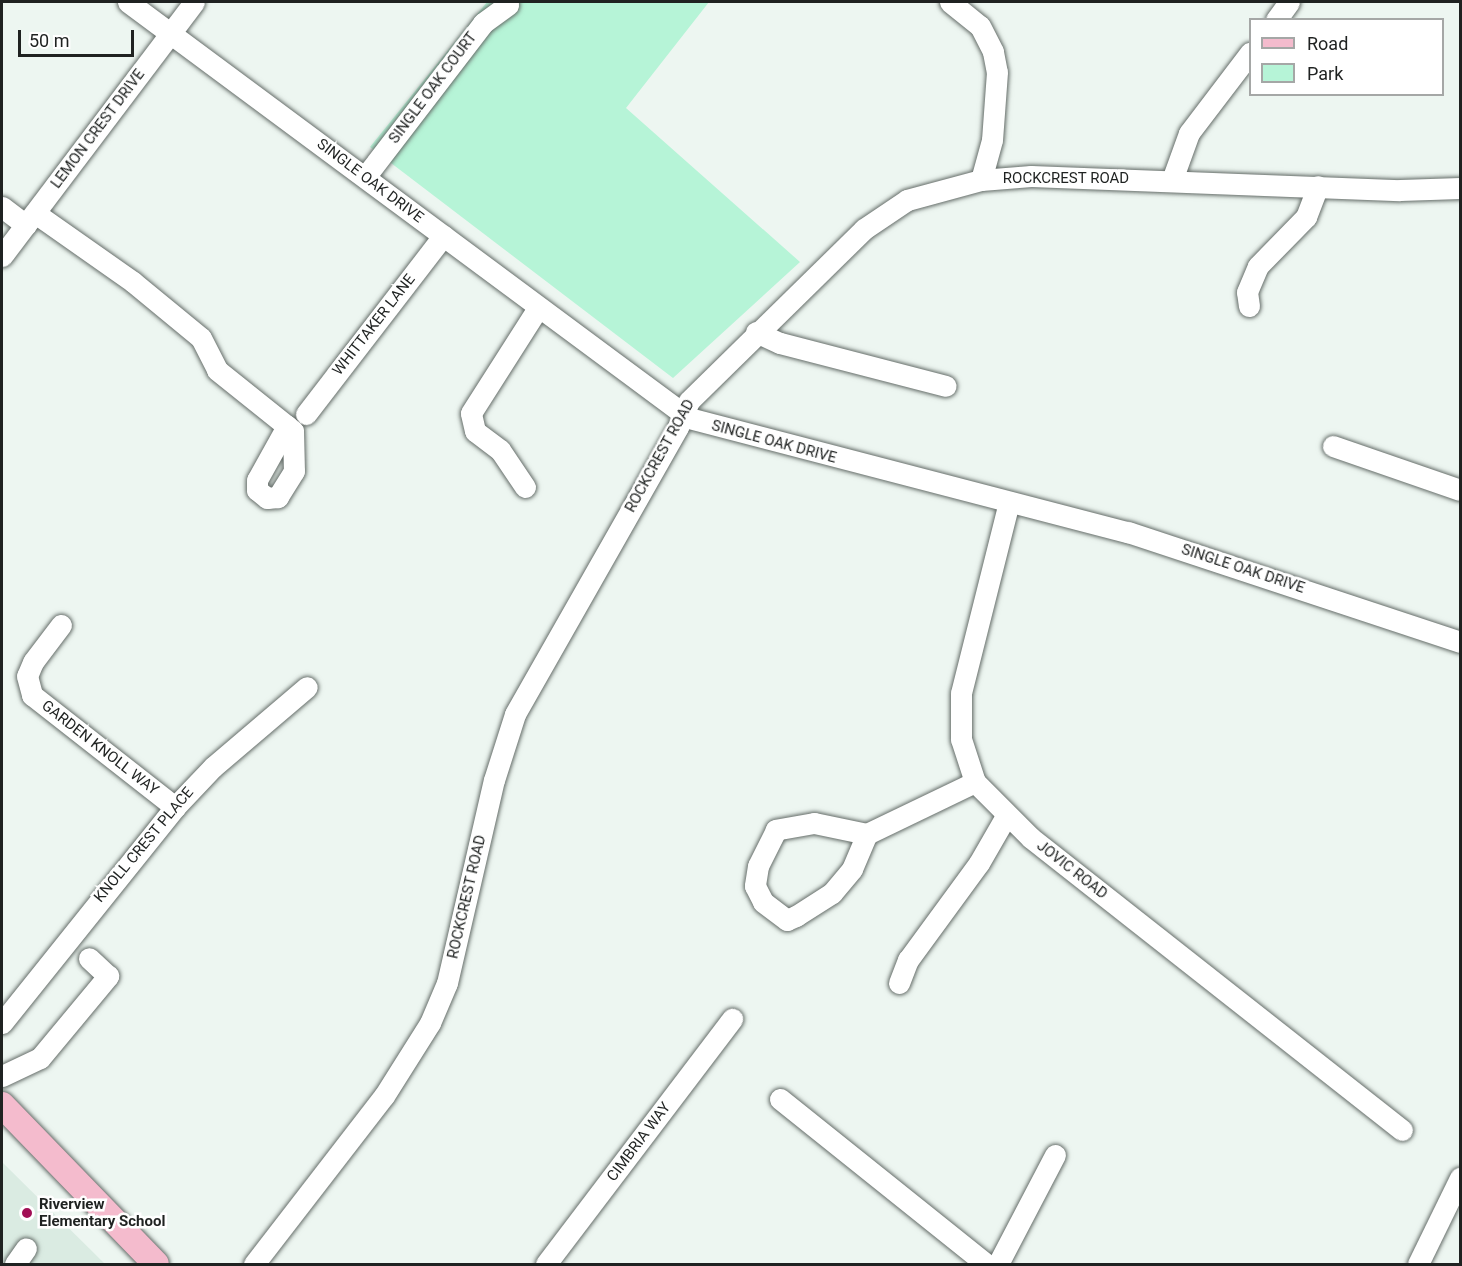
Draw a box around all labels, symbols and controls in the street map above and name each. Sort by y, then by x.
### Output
scale bar [21,18,136,56]
legend [1249,18,1444,96]
street label: SINGLE OAK COURT [385,29,481,147]
text: 50 m [29,30,69,51]
text: Road [1307,33,1348,54]
text: Park [1307,63,1343,84]
street label: LEMON CREST DRIVE [47,66,149,192]
street label: SINGLE OAK DRIVE [313,135,427,227]
street label: ROCKCREST ROAD [1003,170,1129,188]
street label: WHITTAKER LANE [329,271,419,379]
street label: ROCKCREST ROAD [621,396,699,516]
street label: SINGLE OAK DRIVE [710,417,838,467]
street label: SINGLE OAK DRIVE [1179,541,1307,597]
street label: GARDEN KNOLL WAY [38,697,162,799]
street label: KNOLL CREST PLACE [90,784,198,906]
street label: ROCKCREST ROAD [444,833,490,961]
street label: JOVIC ROAD [1033,837,1111,903]
street label: CIMBRIA WAY [603,1099,675,1185]
place label: Riverview Elementary School [39,1195,165,1230]
marker: Riverview Elementary School [20,1206,34,1220]

